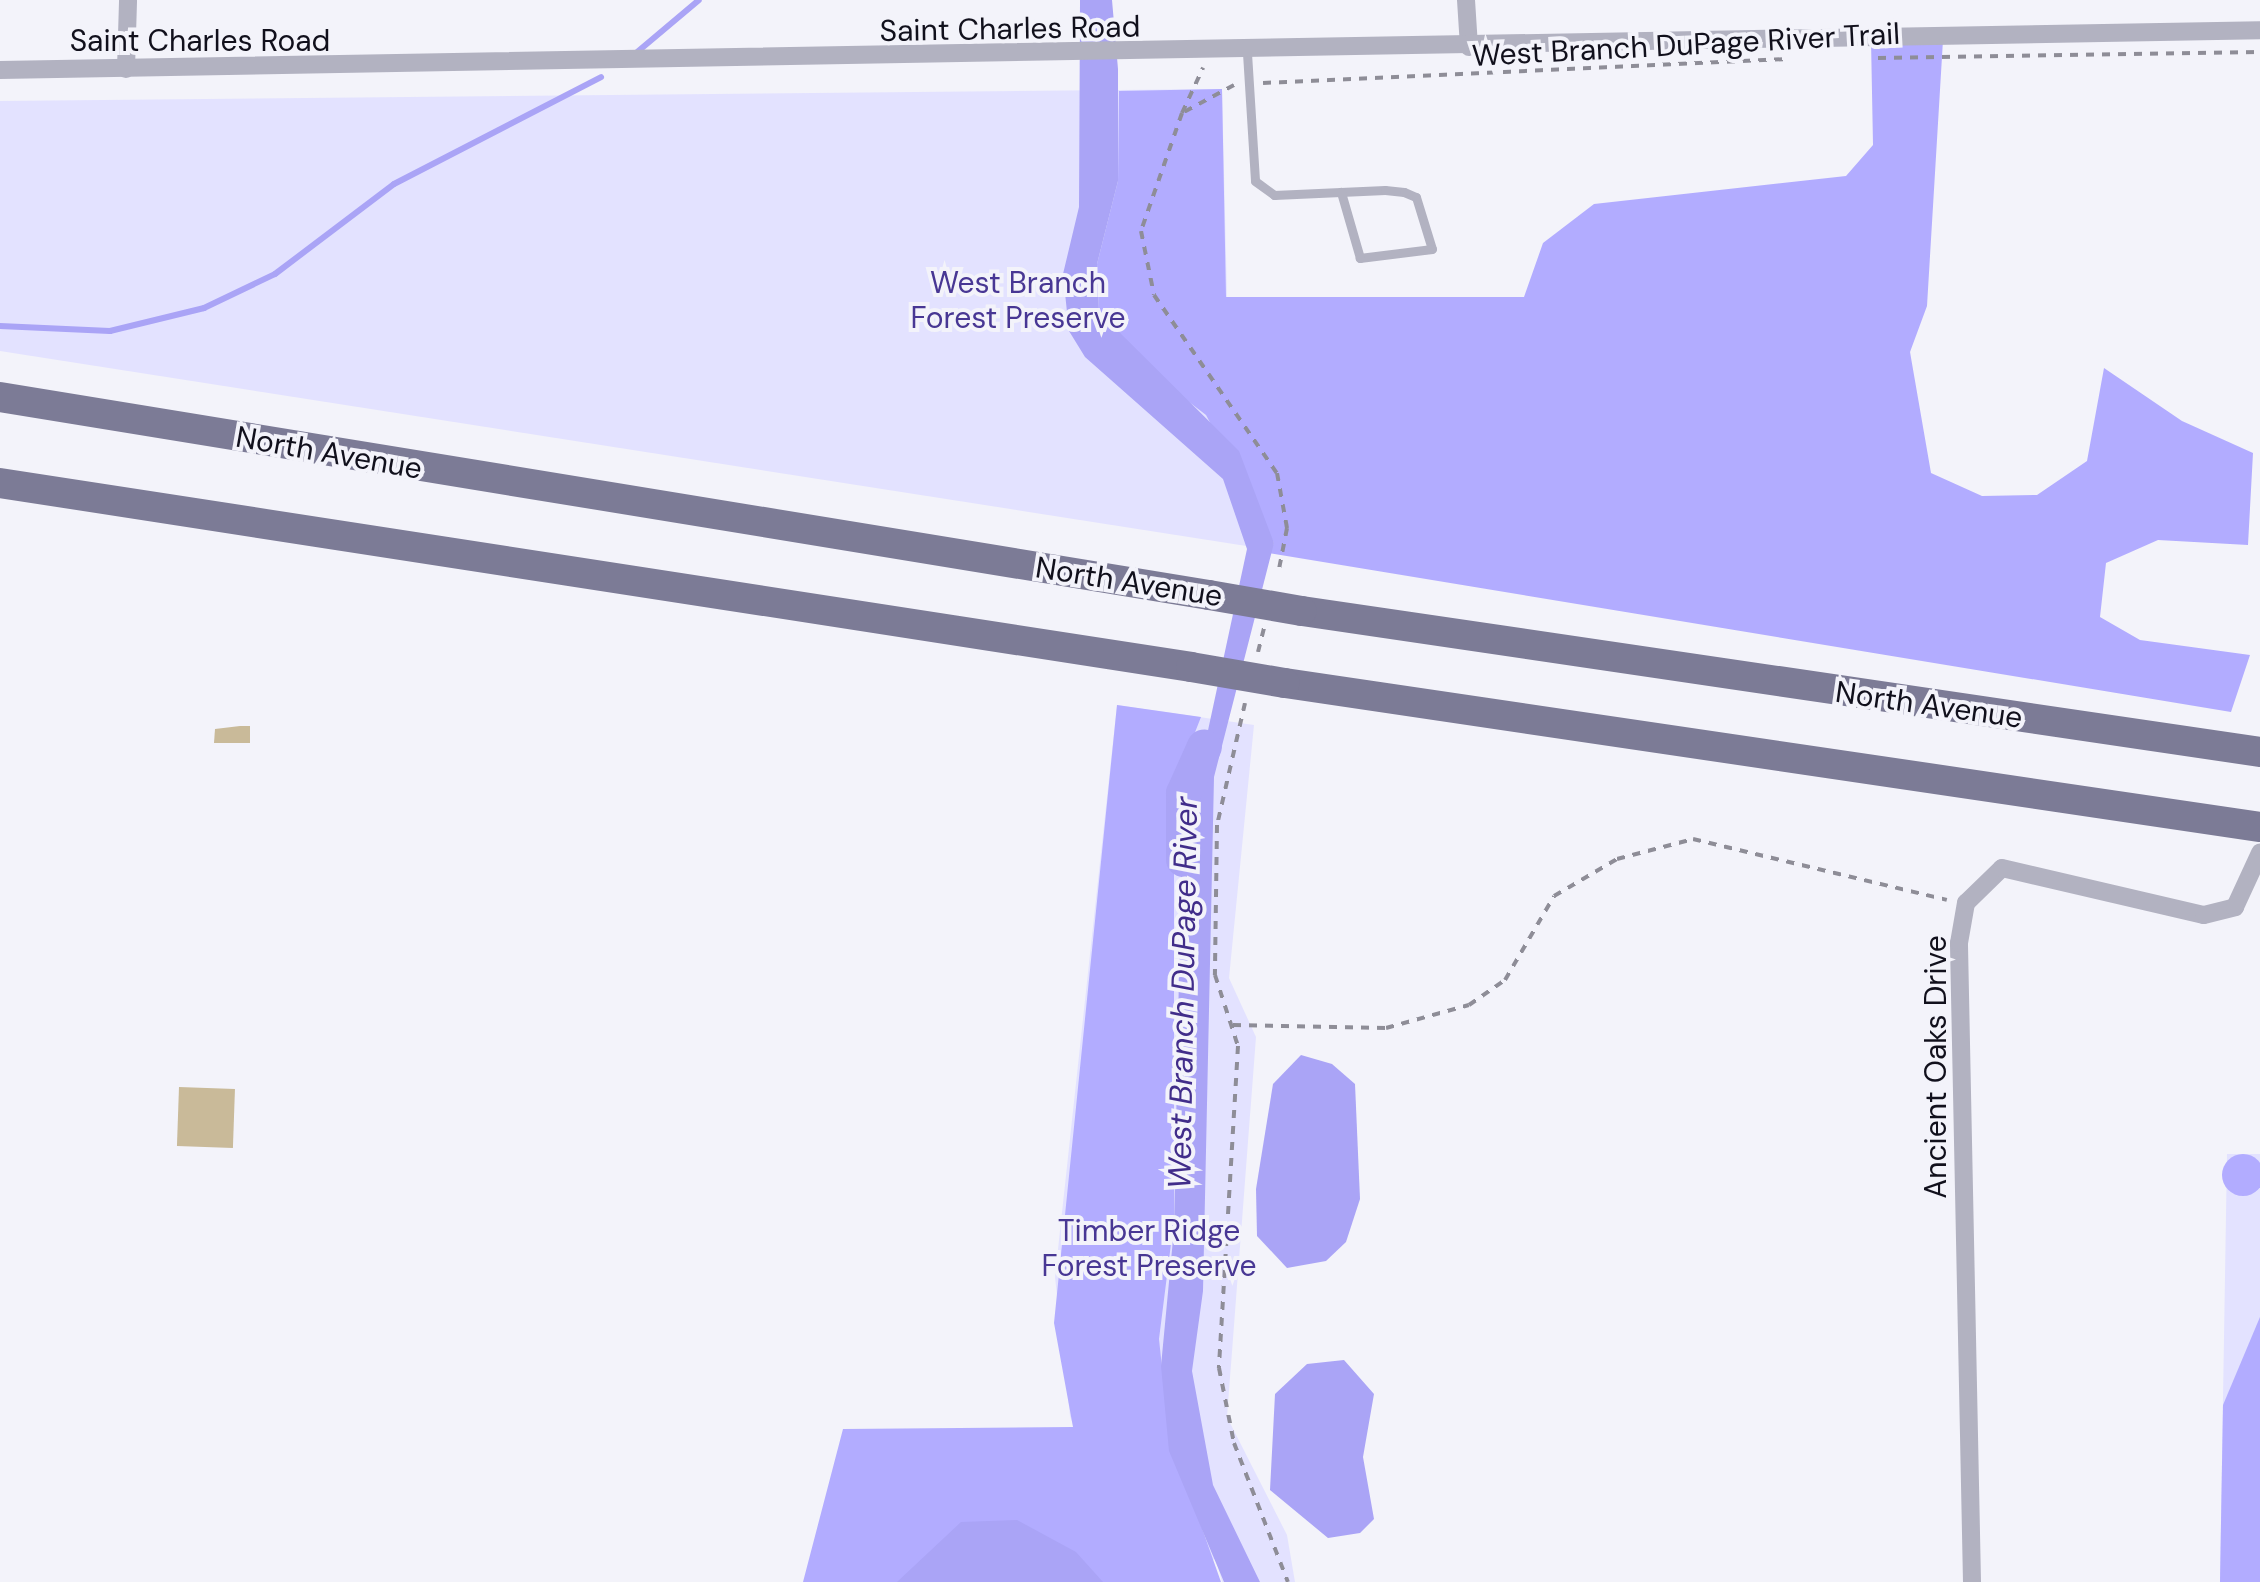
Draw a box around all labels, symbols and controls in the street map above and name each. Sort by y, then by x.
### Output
street label: Saint Charles Road [879,9,1141,49]
street label: West Branch DuPage River Trail [1471,16,1901,74]
street label: Saint Charles Road [70,23,330,59]
park label: West Branch Forest Preserve [910,265,1126,336]
street label: North Avenue [233,419,425,487]
street label: North Avenue [1033,549,1225,615]
street label: North Avenue [1833,674,2025,736]
water label: West Branch DuPage River [1160,796,1206,1190]
street label: Ancient Oaks Drive [1918,935,1954,1199]
park label: Timber Ridge Forest Preserve [1041,1213,1257,1284]

